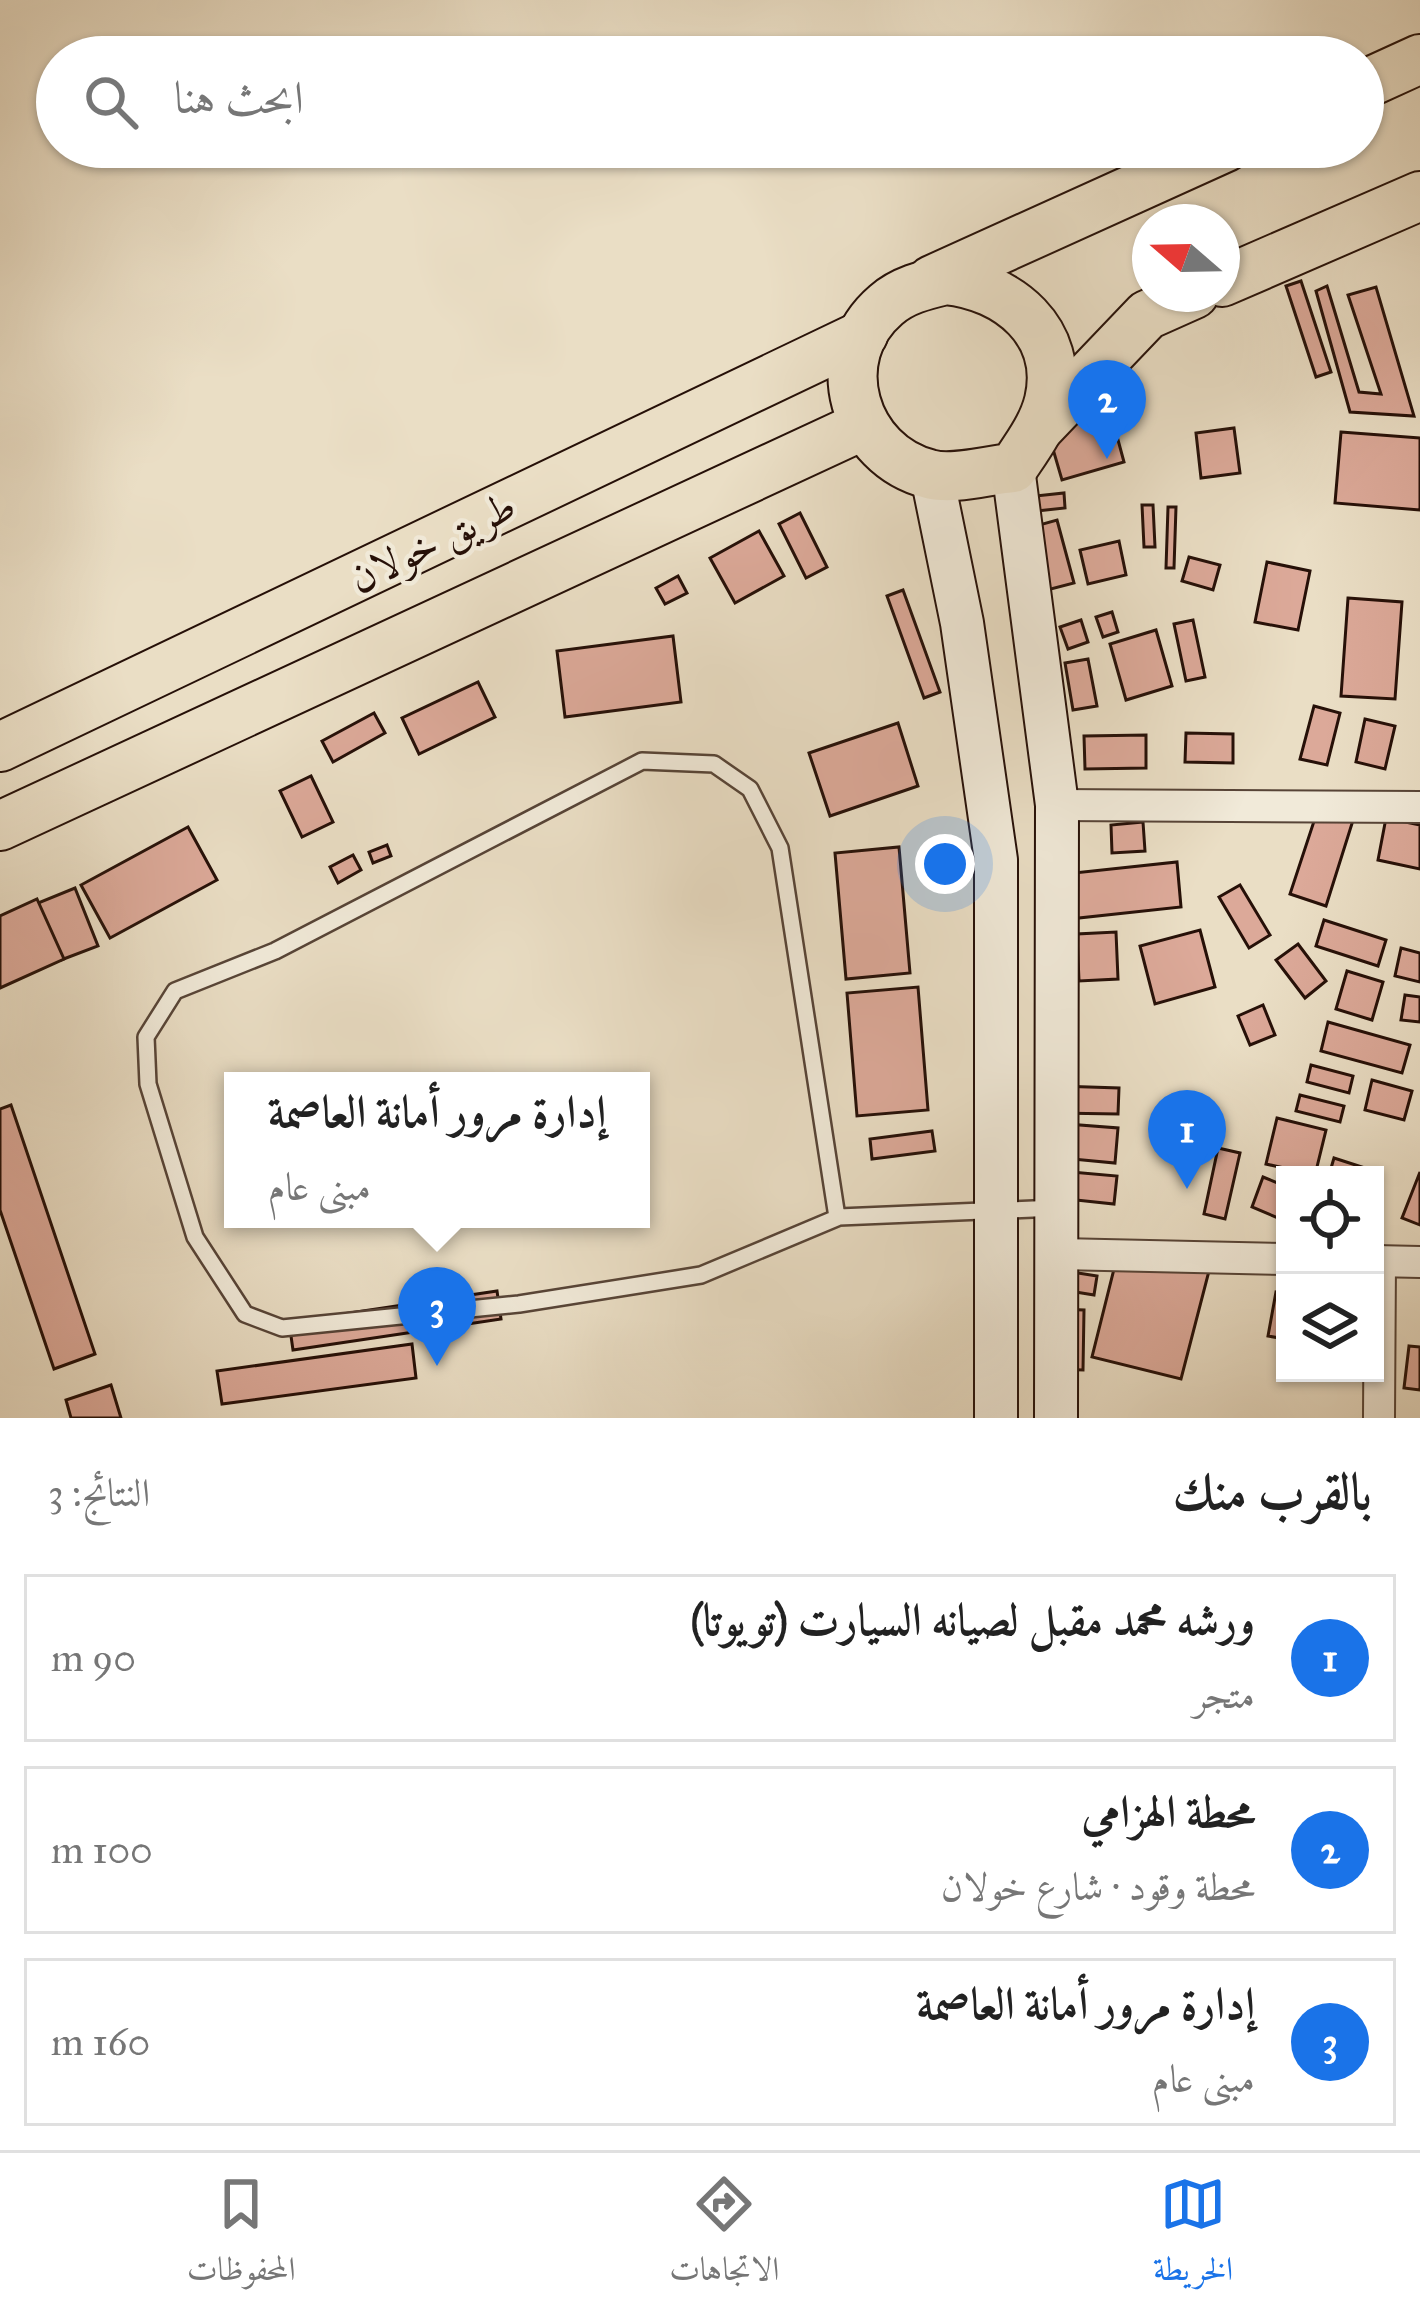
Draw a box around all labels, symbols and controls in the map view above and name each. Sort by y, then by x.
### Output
search box [36,36,1384,168]
icon: search [78,69,144,135]
text: ابحث هنا [174,70,304,125]
north arrow [1132,204,1240,312]
pin: 2 [1068,360,1146,459]
street label: طريق خولان [341,479,524,604]
your location [915,834,975,894]
popup [224,1072,650,1228]
text: إدارة مرور أمانة العاصمة [268,1084,606,1139]
pin: 1 [1148,1090,1226,1189]
text: مبنى عام [268,1163,371,1211]
map controls [1276,1166,1384,1382]
button: locate [1276,1166,1384,1274]
pin: 3 [398,1267,476,1366]
button: layers [1276,1274,1384,1382]
text: بالقرب منك [1173,1461,1372,1523]
text: النتائج: 3 [48,1469,150,1517]
text: ورشه محمد مقبل لصيانه السيارت (تويوتا) [690,1592,1255,1647]
text: 90 m [51,1634,136,1682]
text: 1 [1322,1634,1338,1682]
text: متجر [1193,1671,1255,1719]
text: محطة الهزامي [1082,1784,1255,1839]
text: 100 m [51,1826,153,1874]
text: 2 [1320,1826,1340,1874]
text: محطة وقود · شارع خولان [941,1863,1255,1911]
text: إدارة مرور أمانة العاصمة [916,1976,1255,2031]
text: 160 m [51,2018,150,2066]
text: 3 [1322,2018,1338,2066]
text: مبنى عام [1152,2055,1255,2103]
tab: المحفوظات [187,2171,296,2301]
tab: الاتجاهات [669,2171,779,2301]
tab: الخريطة [1153,2171,1233,2301]

